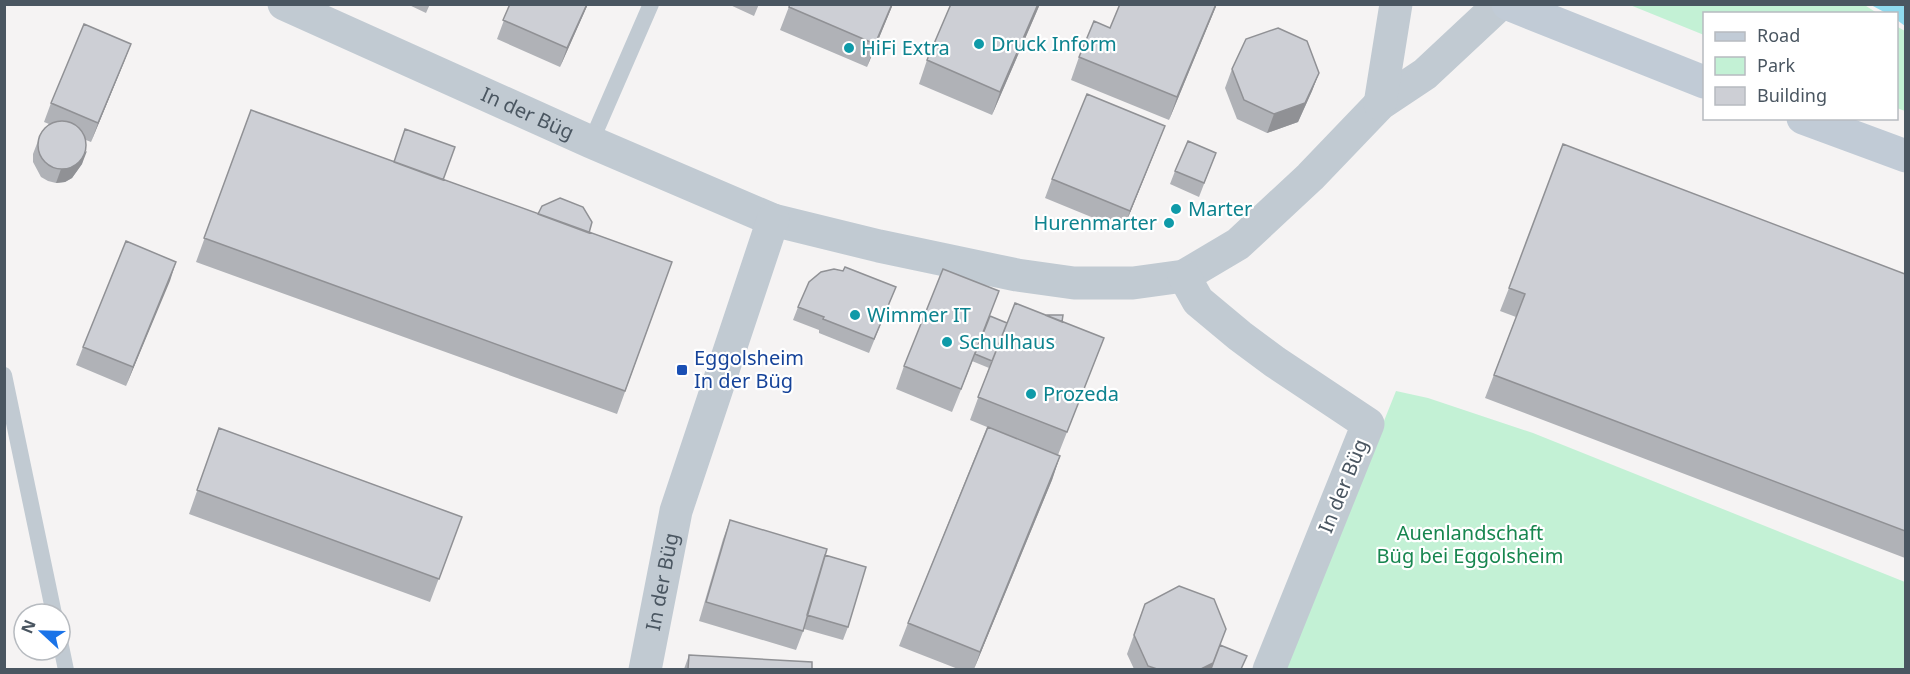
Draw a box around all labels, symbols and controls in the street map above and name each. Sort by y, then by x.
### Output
legend [1703,12,1898,120]
text: Road [1757,23,1800,47]
place label: Druck Inform [991,30,1117,57]
place label: HiFi Extra [861,34,950,61]
marker: Druck Inform [972,37,986,51]
marker: HiFi Extra [842,41,856,55]
text: Park [1757,53,1795,77]
street label: In der Büg [477,80,578,146]
text: Building [1757,83,1827,107]
place label: Marter [1188,195,1252,222]
marker: Marter [1169,202,1183,216]
place label: Hurenmarter [1033,209,1157,236]
marker: Hurenmarter [1162,216,1176,230]
place label: Wimmer IT [867,301,971,328]
marker: Wimmer IT [848,308,862,322]
place label: Schulhaus [959,328,1055,355]
marker: Schulhaus [940,335,954,349]
place label: Eggolsheim In der Büg [694,344,804,394]
marker: Eggolsheim In der Büg [675,363,689,377]
place label: Prozeda [1043,380,1119,407]
marker: Prozeda [1024,387,1038,401]
street label: In der Büg [1311,435,1374,537]
park label: Auenlandschaft Büg bei Eggolsheim [1377,519,1563,569]
street label: In der Büg [639,530,684,633]
north arrow [12,602,72,662]
text: N [15,616,41,637]

